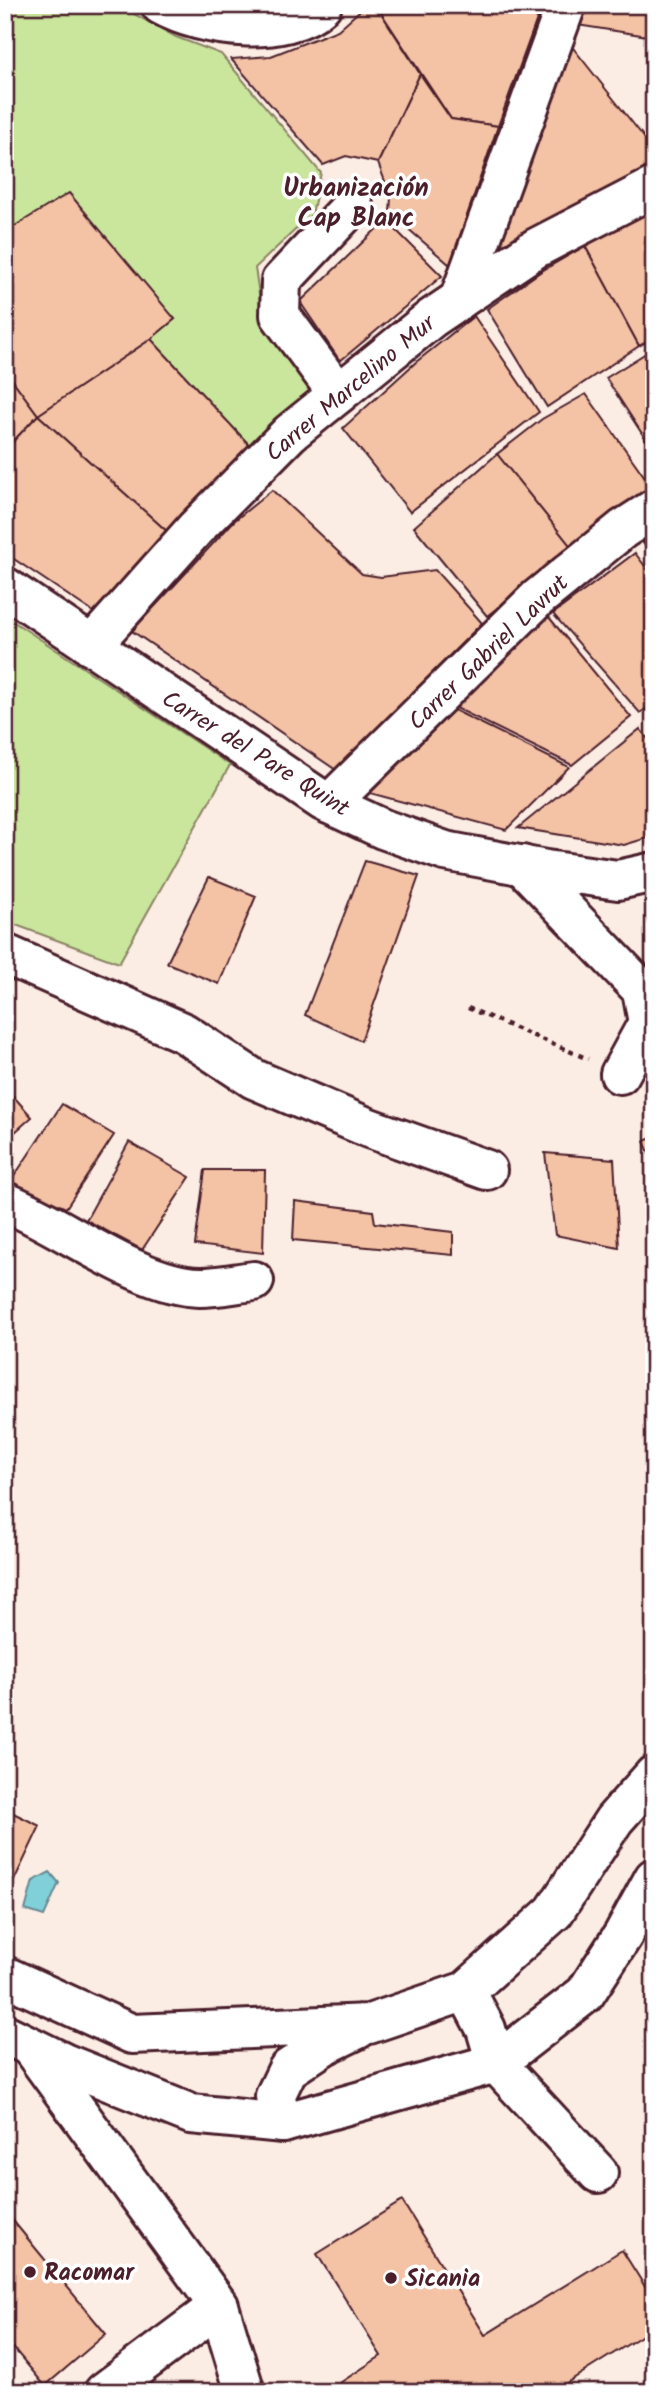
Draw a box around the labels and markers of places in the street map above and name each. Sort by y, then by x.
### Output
place label: Racomar [44,2254,135,2293]
place label: Sicania [405,2260,480,2299]
marker: Racomar [22,2264,38,2280]
marker: Sicania [383,2270,399,2286]

